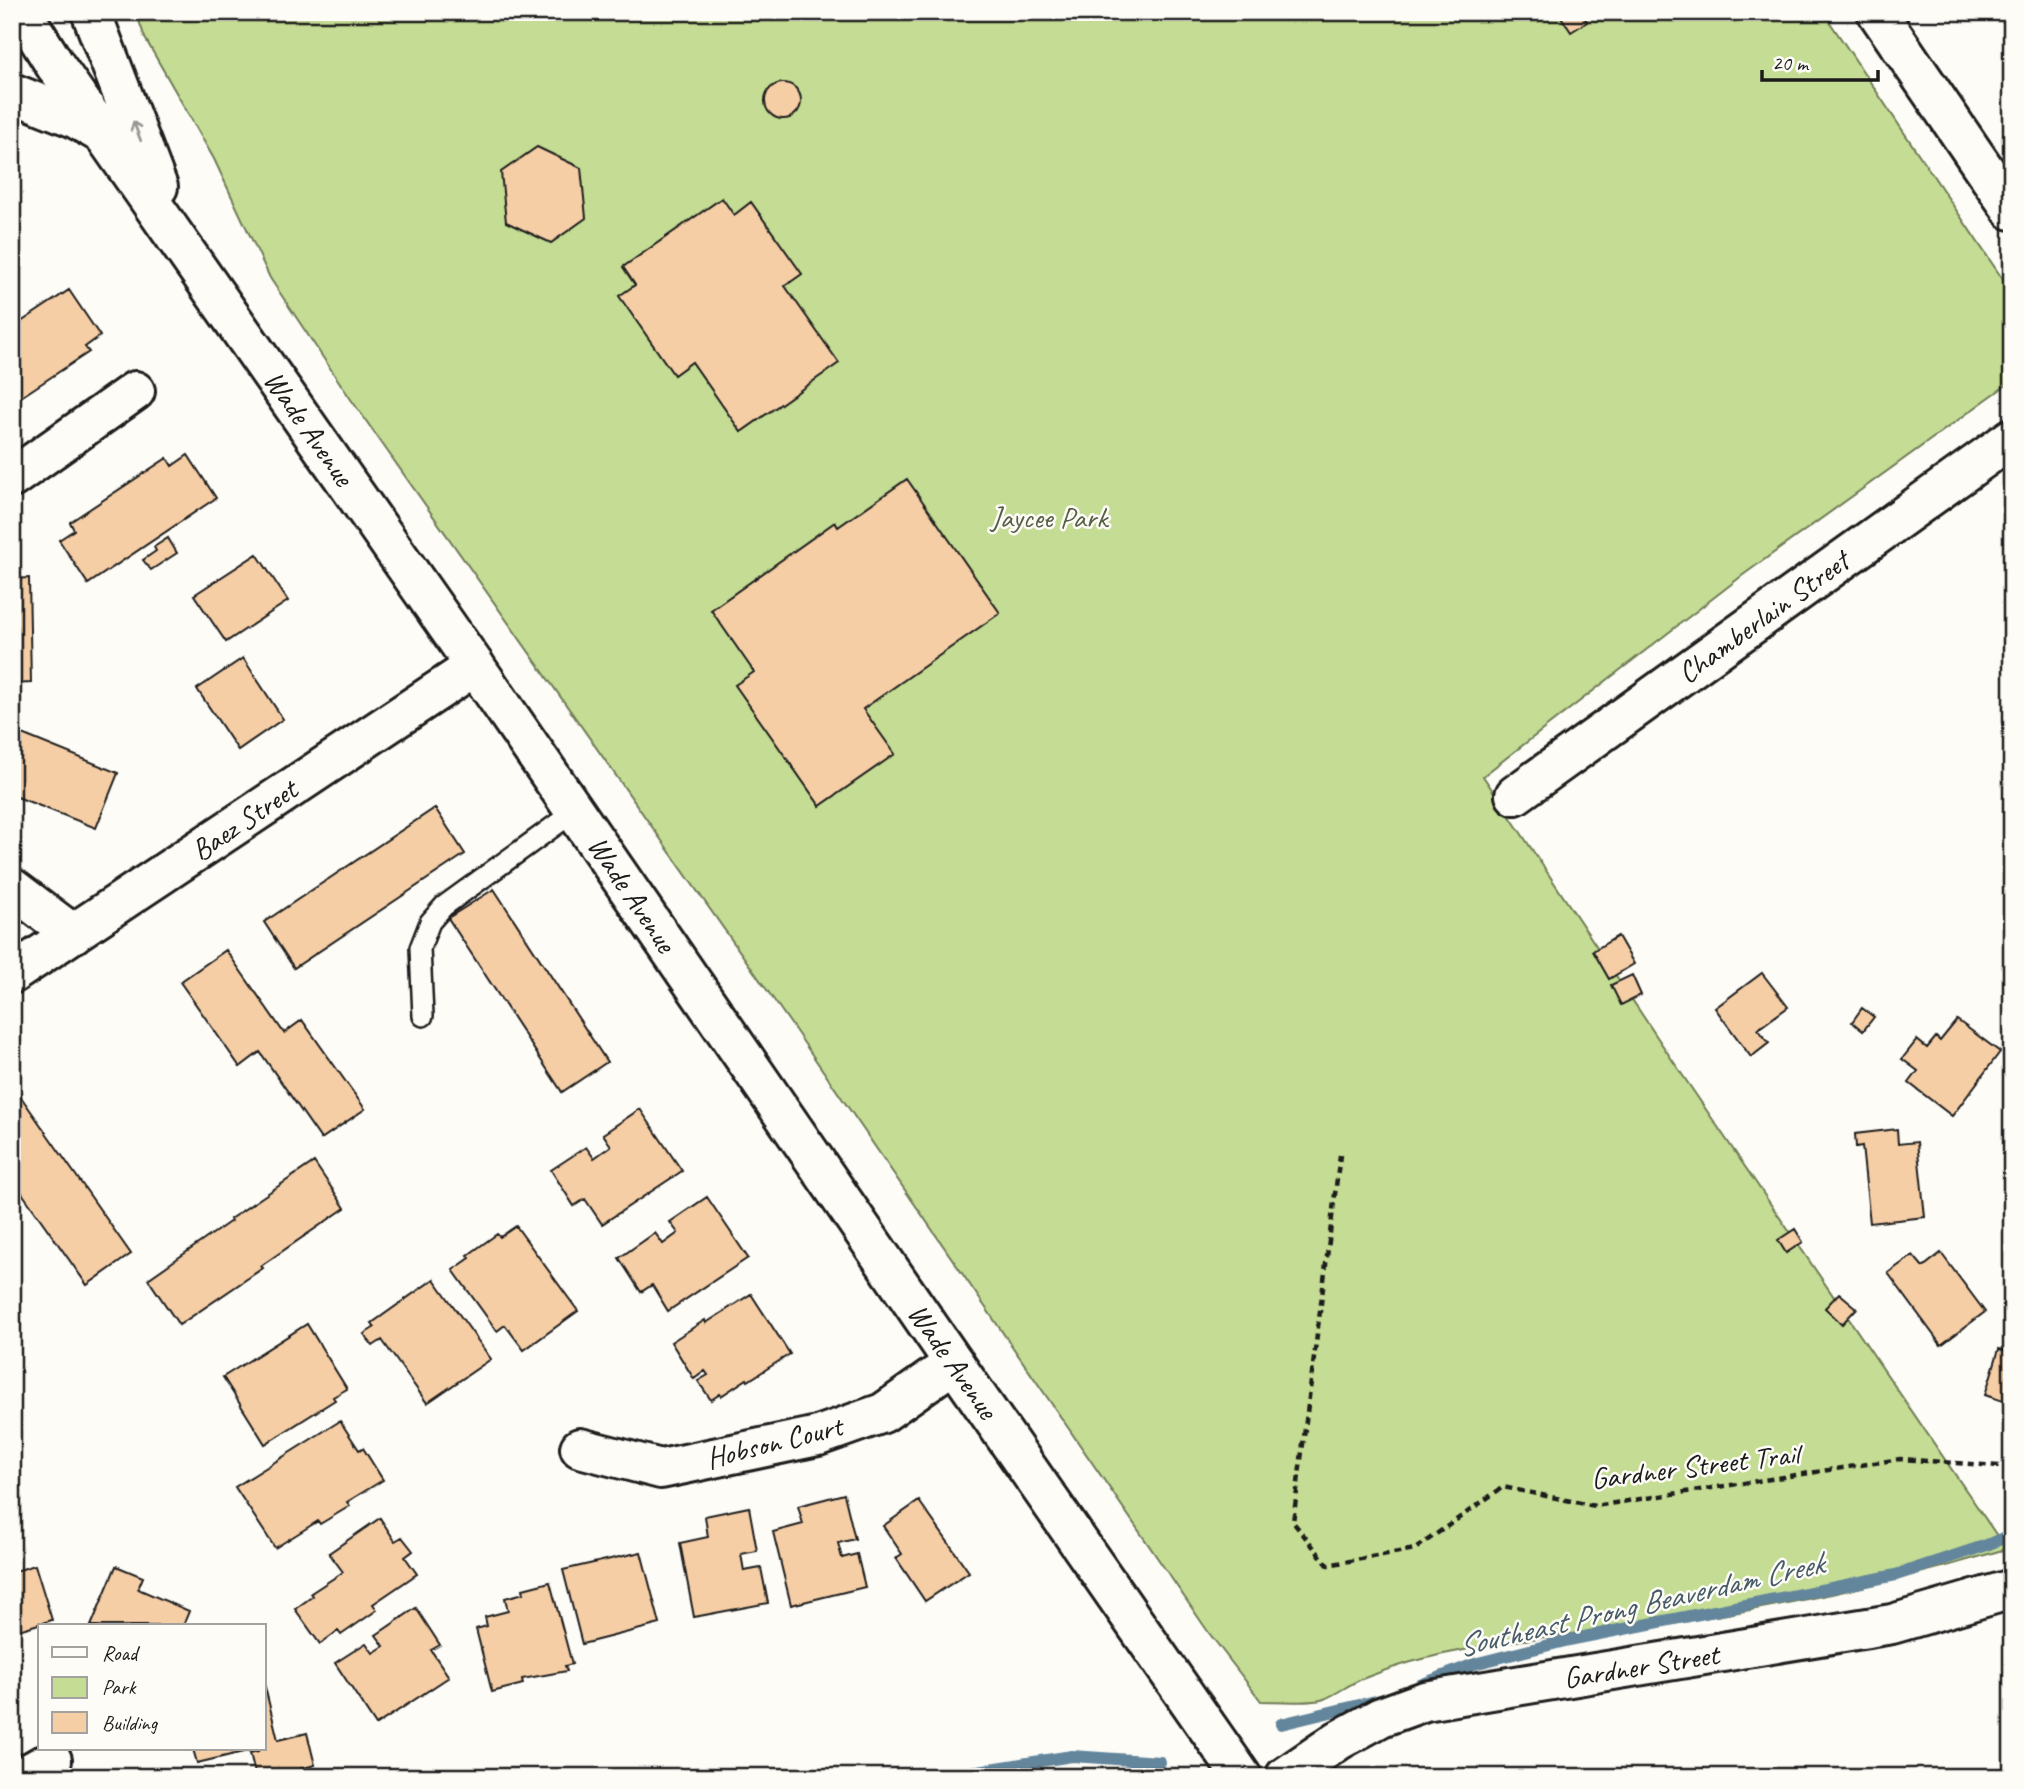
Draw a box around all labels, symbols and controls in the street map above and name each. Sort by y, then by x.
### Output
scale bar [1762,38,1877,82]
text: 20 m [1772,50,1810,76]
one-way arrow [129,121,142,143]
street label: Wade Avenue [255,363,364,495]
park label: Jaycee Park [989,498,1109,536]
street label: Chamberlain Street [1670,540,1859,692]
street label: Baez Street [184,769,307,869]
street label: Wade Avenue [579,828,686,961]
street label: Wade Avenue [899,1296,1008,1428]
street label: Hobson Court [702,1406,849,1477]
street label: Gardner Street Trail [1589,1434,1806,1498]
water label: Southeast Prong Beaverdam Creek [1453,1541,1832,1666]
legend [38,1624,266,1750]
street label: Gardner Street [1561,1635,1724,1697]
text: Road [102,1640,141,1666]
text: Park [102,1674,137,1700]
text: Building [102,1710,159,1736]

